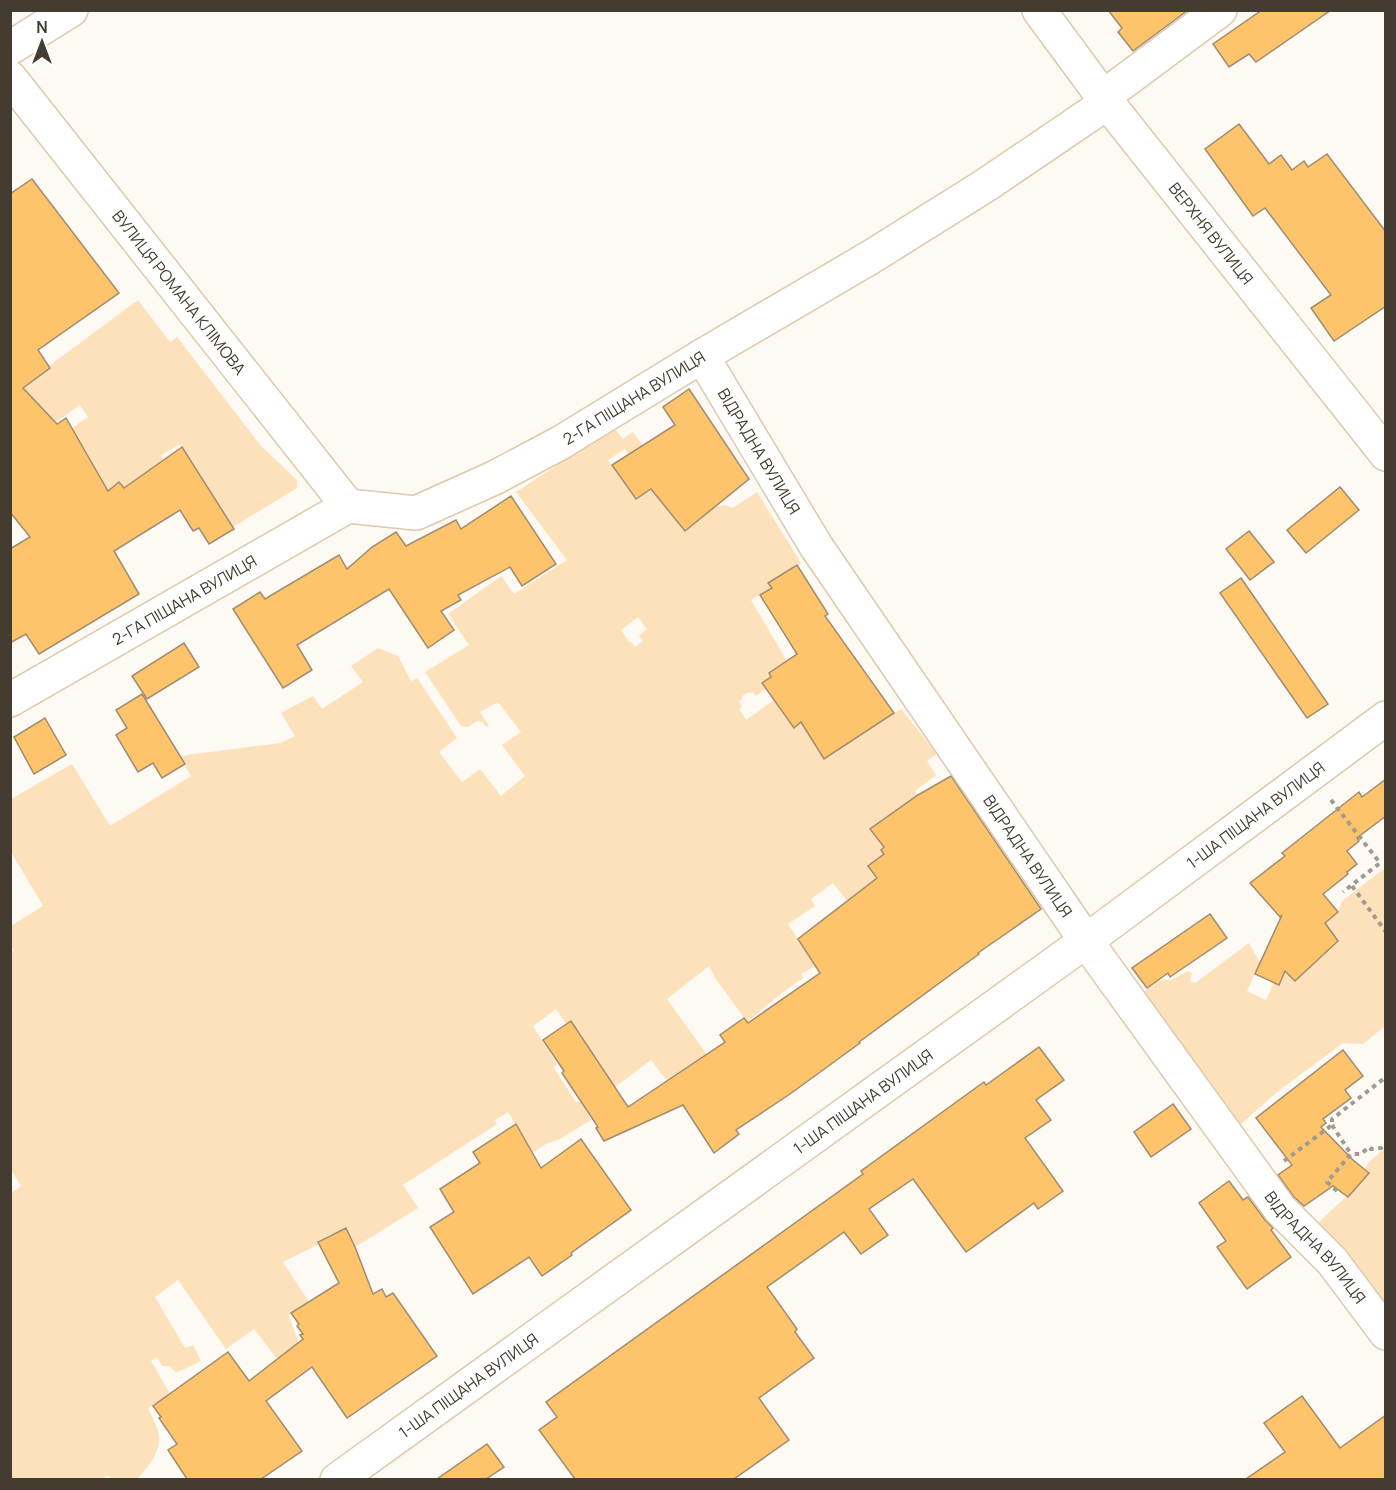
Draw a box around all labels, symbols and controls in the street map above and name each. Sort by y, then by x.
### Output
north arrow [12,12,72,72]
text: N [36,16,48,38]
street label: ВЕРХНЯ ВУЛИЦЯ [1164,178,1258,289]
street label: ВУЛИЦЯ РОМАНА КЛІМОВА [107,206,251,379]
street label: 2-ГА ПІЩАНА ВУЛИЦЯ [559,346,709,450]
street label: ВІДРАДНА ВУЛИЦЯ [713,384,805,518]
street label: 2-ГА ПІЩАНА ВУЛИЦЯ [108,550,261,650]
street label: 1-ША ПІЩАНА ВУЛИЦЯ [1182,756,1329,874]
street label: ВІДРАДНА ВУЛИЦЯ [978,791,1077,921]
street label: 1-ША ПІЩАНА ВУЛИЦЯ [789,1044,937,1159]
street label: ВІДРАДНА ВУЛИЦЯ [1260,1187,1371,1308]
street label: 1-ША ПІЩАНА ВУЛИЦЯ [394,1328,543,1443]

